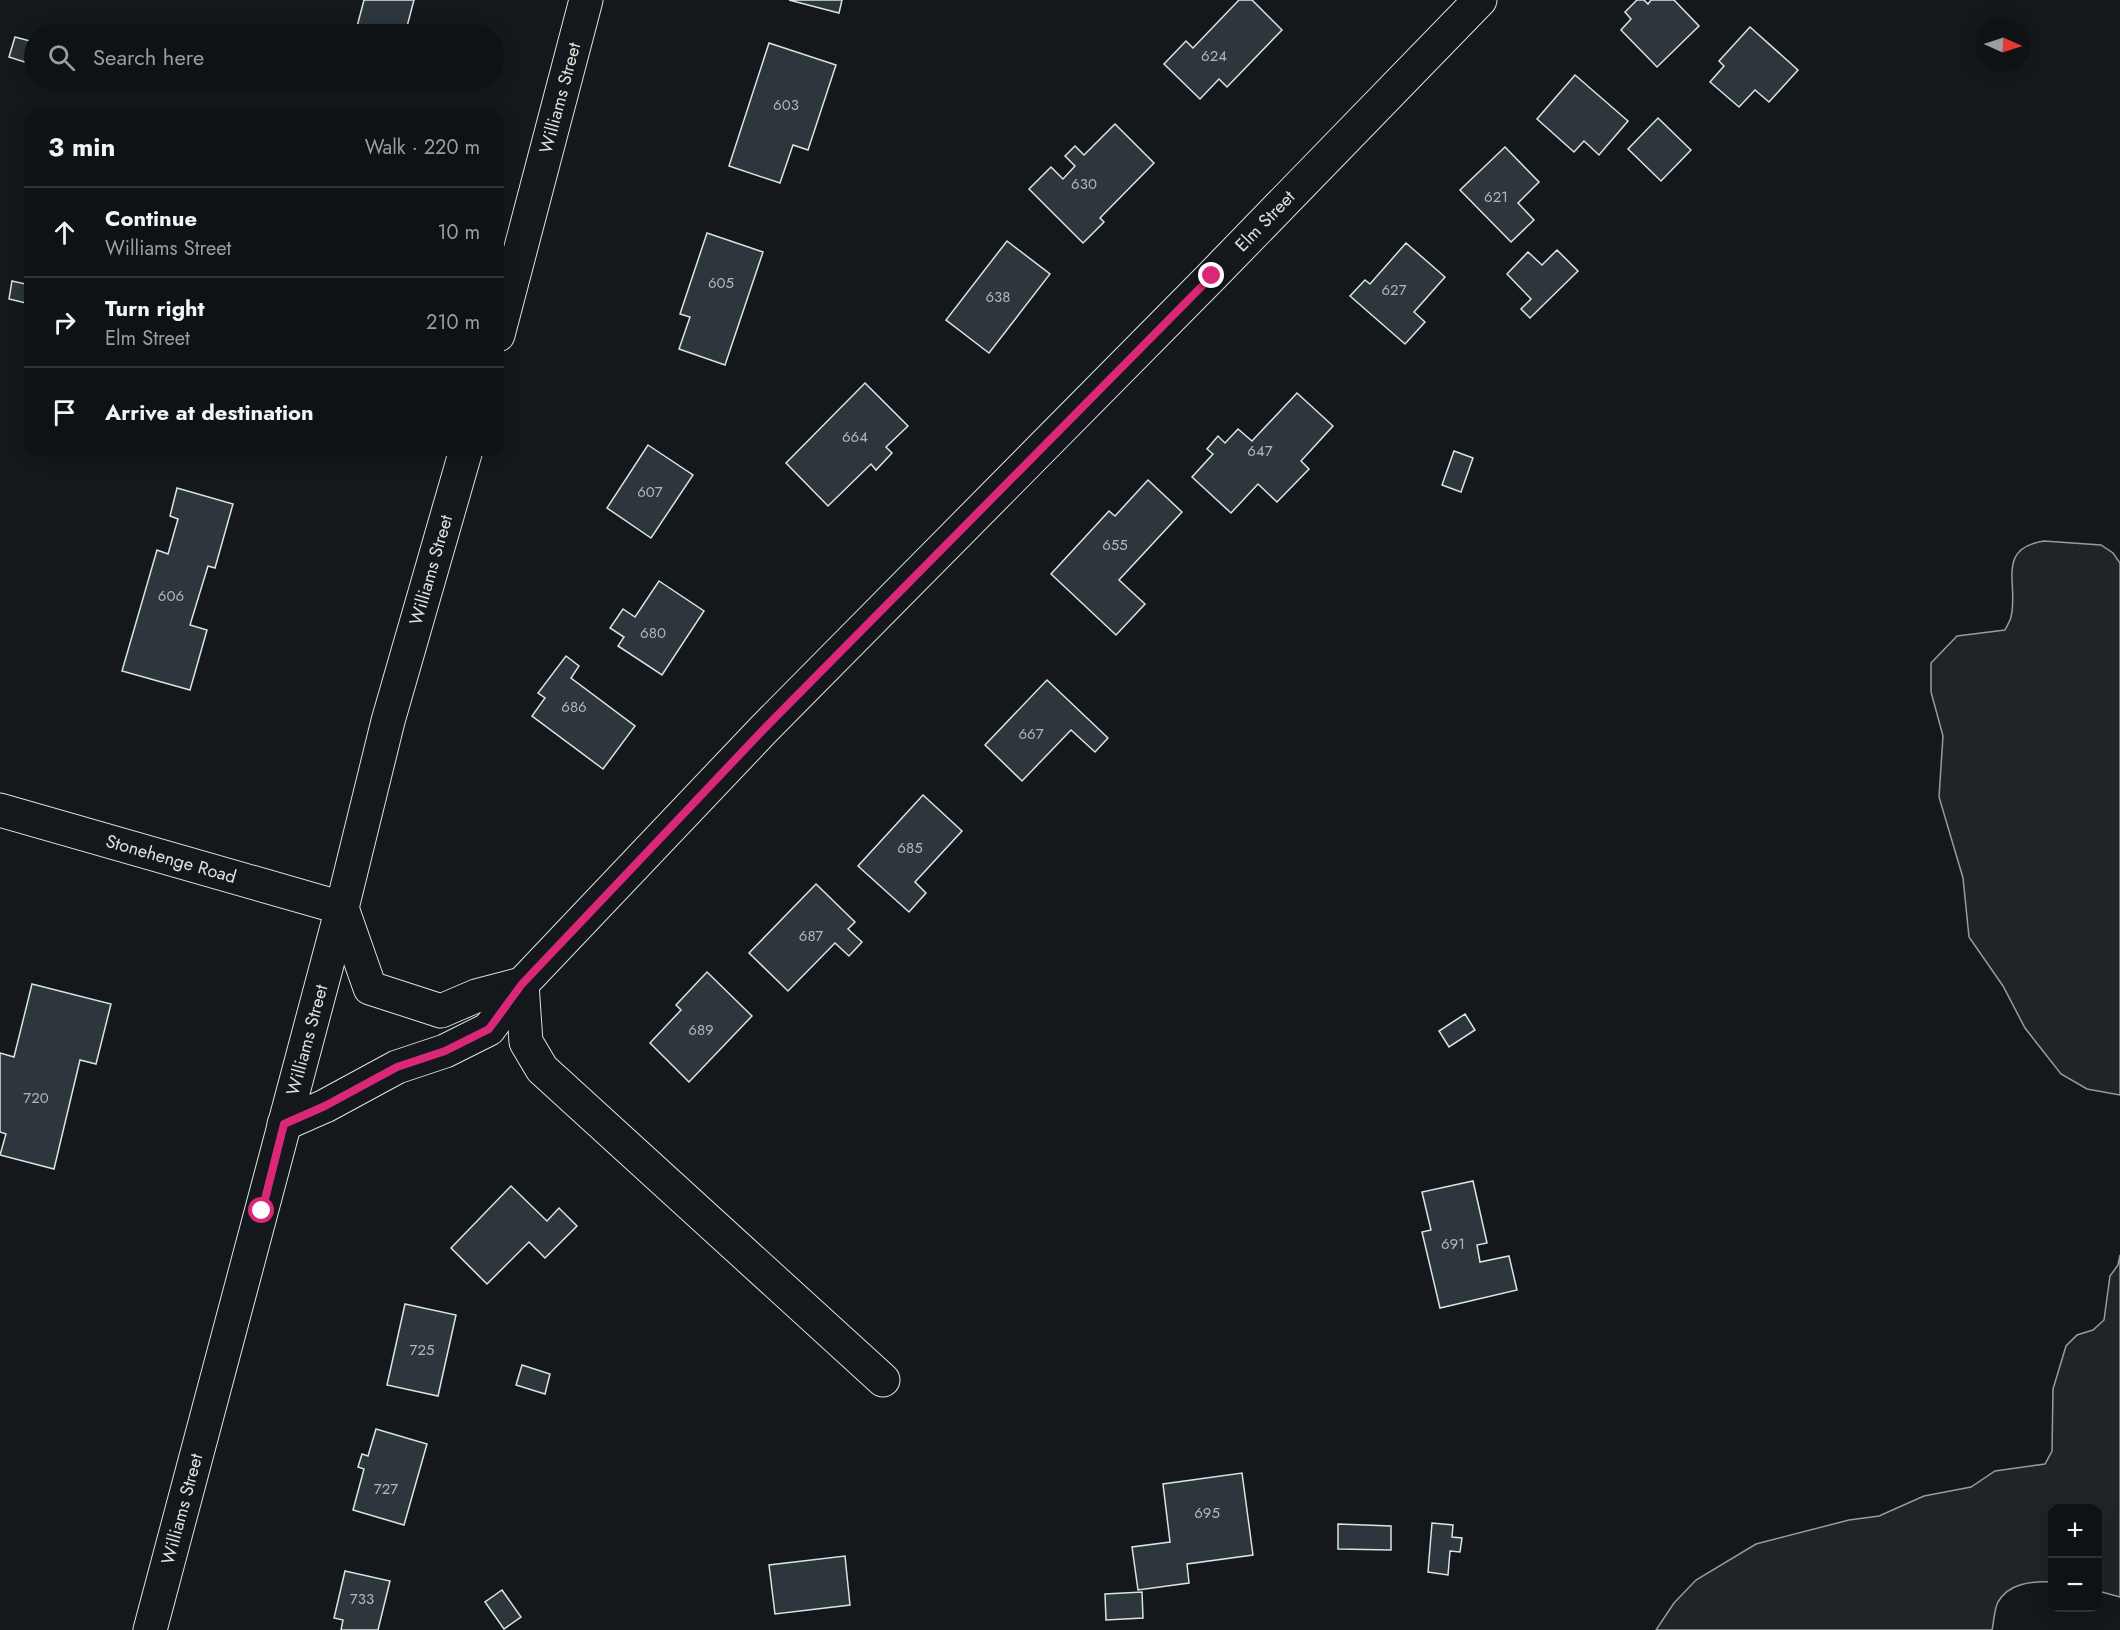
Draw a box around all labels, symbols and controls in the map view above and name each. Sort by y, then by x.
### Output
north arrow [1976,18,2030,72]
search box [24,24,504,90]
street label: Williams Street [533,39,587,156]
icon: search [45,41,78,74]
text: Search here [93,41,204,73]
house number: 624 [1201,45,1227,67]
house number: 603 [773,94,799,116]
text: 3 min [48,128,115,166]
text: Walk · 220 m [365,133,480,162]
house number: 630 [1071,173,1097,195]
street label: Elm Street [1229,184,1301,258]
house number: 621 [1484,186,1508,208]
text: Continue [105,202,197,234]
icon: ahead [48,216,81,249]
text: 10 m [437,218,480,247]
text: Williams Street [105,234,231,263]
route end [1198,262,1224,288]
house number: 605 [708,272,734,294]
house number: 627 [1381,279,1407,301]
house number: 638 [985,286,1011,308]
text: Turn right [105,292,205,324]
icon: right [48,306,81,339]
text: 210 m [426,308,480,337]
text: Elm Street [105,324,190,353]
icon: arrive [48,396,81,429]
text: Arrive at destination [105,396,314,428]
house number: 664 [842,426,868,448]
house number: 647 [1247,440,1273,462]
house number: 607 [637,481,663,503]
street label: Williams Street [403,511,459,628]
house number: 655 [1102,534,1128,556]
house number: 606 [158,585,184,607]
house number: 680 [640,622,666,644]
house number: 686 [561,696,587,718]
house number: 667 [1018,723,1044,745]
street label: Stonehenge Road [103,828,239,890]
house number: 685 [897,837,923,859]
house number: 687 [799,925,823,947]
street label: Williams Street [280,981,334,1098]
house number: 689 [688,1019,714,1041]
house number: 720 [23,1087,49,1109]
route start [248,1197,274,1223]
house number: 691 [1441,1233,1465,1255]
house number: 725 [410,1339,434,1361]
street label: Williams Street [155,1450,209,1567]
house number: 727 [374,1478,398,1500]
house number: 695 [1194,1502,1220,1524]
map controls [2048,1504,2102,1612]
button: + [2048,1504,2102,1558]
button: − [2048,1558,2102,1612]
house number: 733 [350,1588,374,1610]

